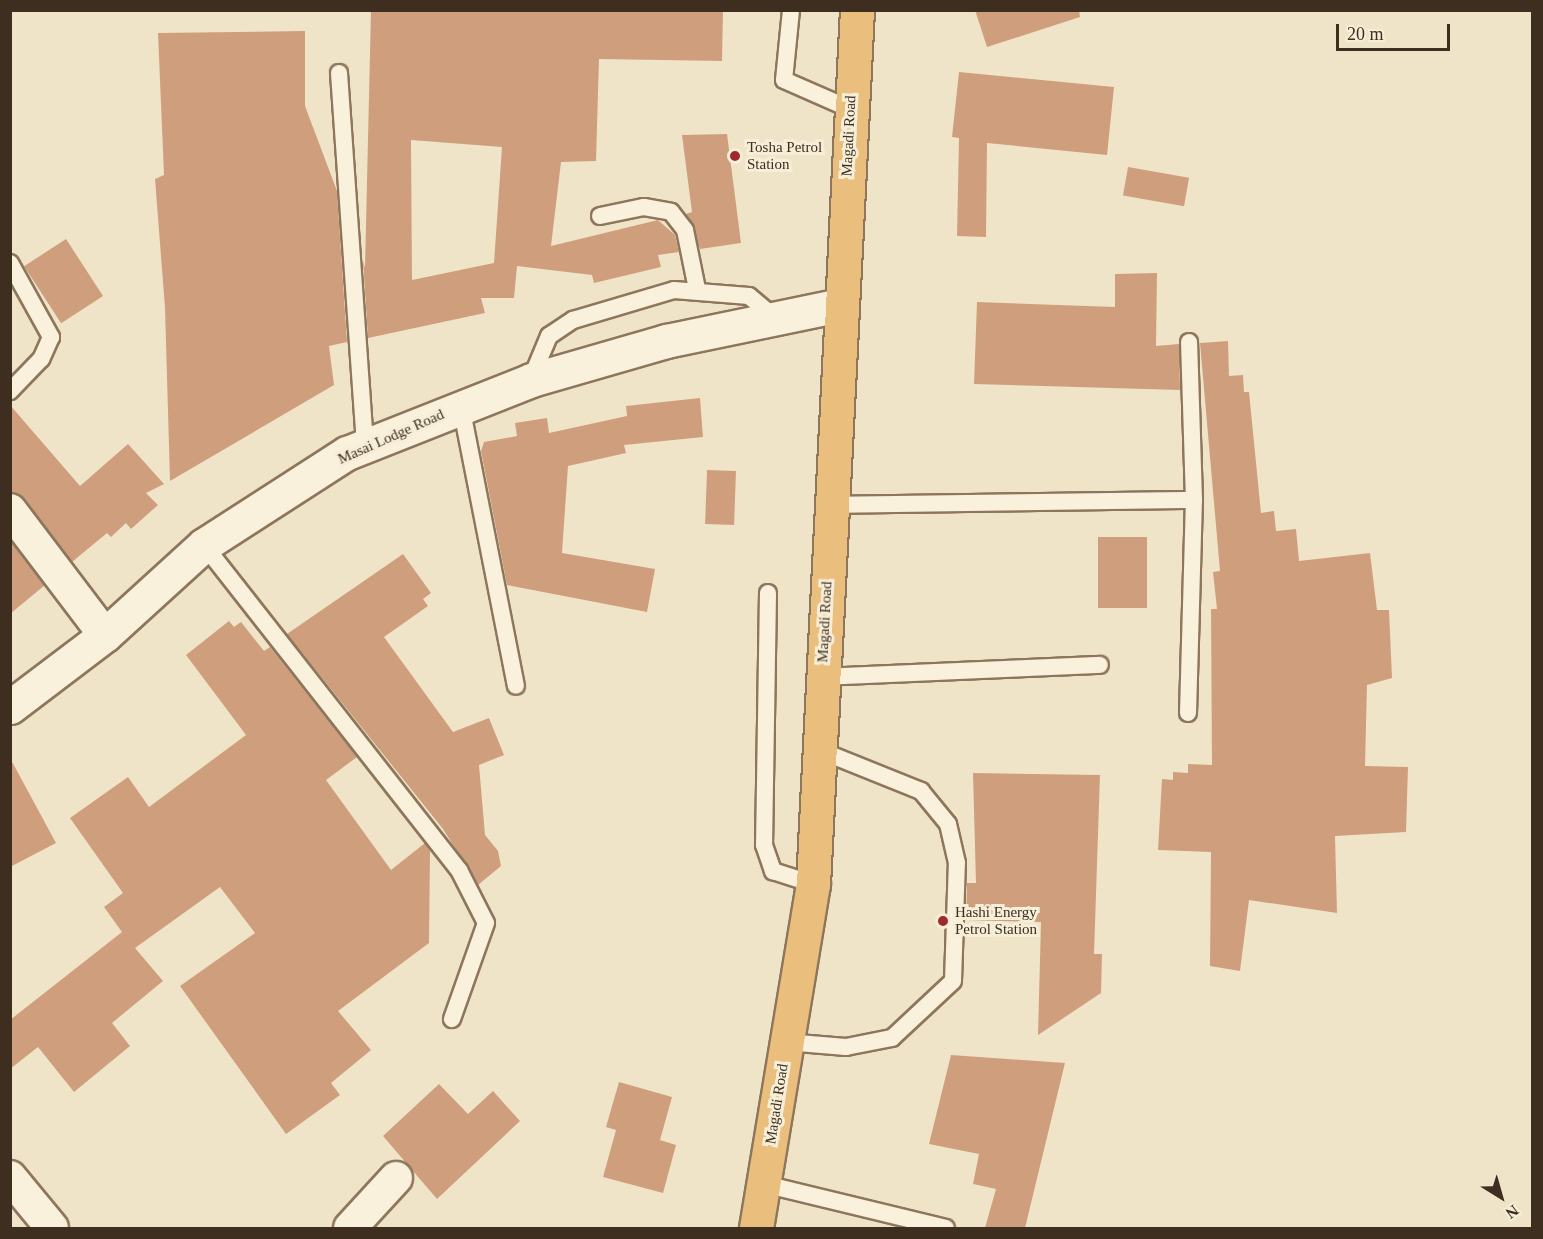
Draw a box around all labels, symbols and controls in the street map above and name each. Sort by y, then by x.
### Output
scale bar [1339,12,1453,50]
text: 20 m [1347,24,1384,44]
street label: Magadi Road [838,95,860,177]
place label: Tosha Petrol Station [747,138,822,173]
marker: Tosha Petrol Station [728,149,742,163]
street label: Masai Lodge Road [335,406,447,468]
street label: Magadi Road [814,581,836,663]
place label: Hashi Energy Petrol Station [955,903,1037,938]
marker: Hashi Energy Petrol Station [936,914,950,928]
street label: Magadi Road [762,1062,792,1146]
north arrow [1471,1167,1531,1227]
text: N [1502,1202,1522,1222]

